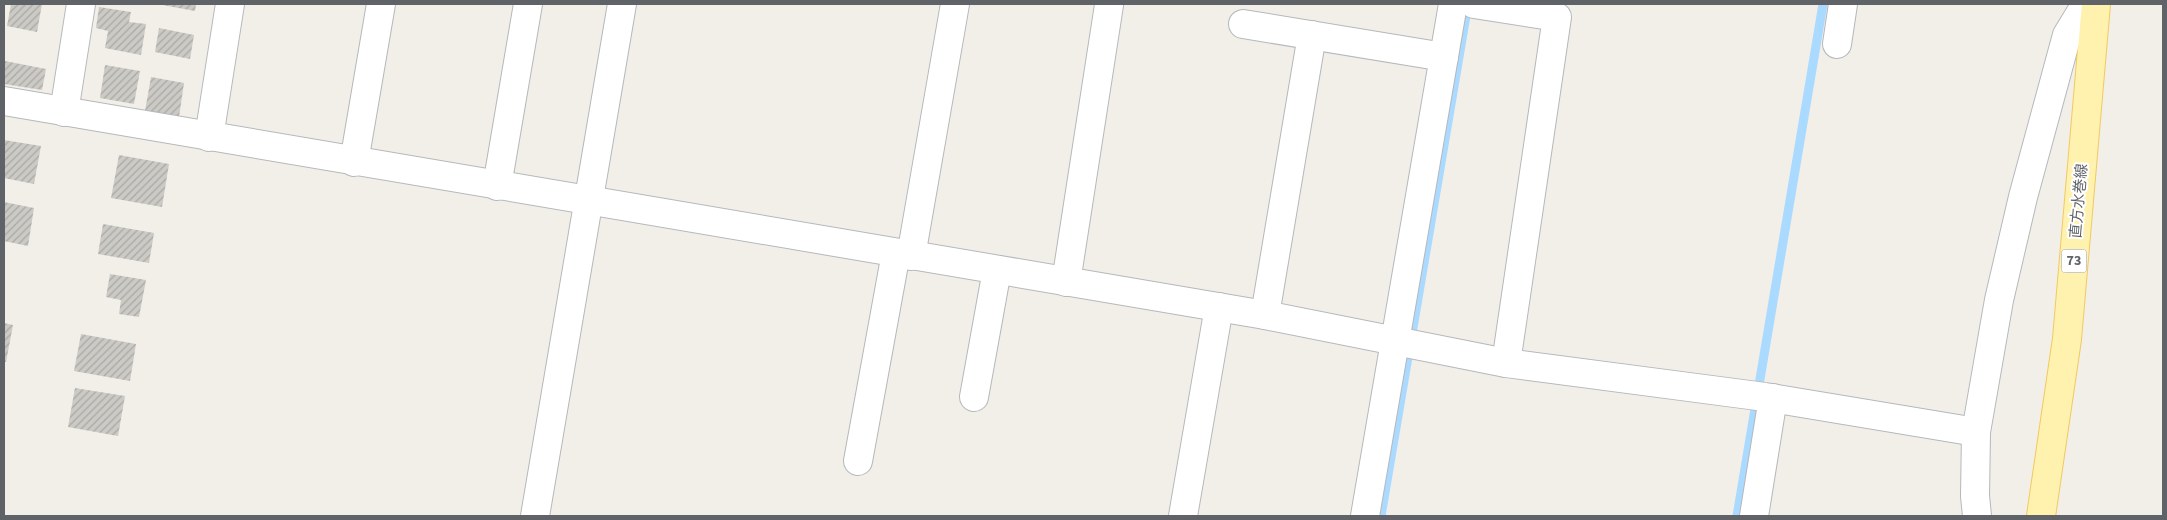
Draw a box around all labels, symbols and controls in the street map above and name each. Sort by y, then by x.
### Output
street label: 直方水巻線 [2065,163,2093,239]
road number: 73 [2062,250,2086,272]

